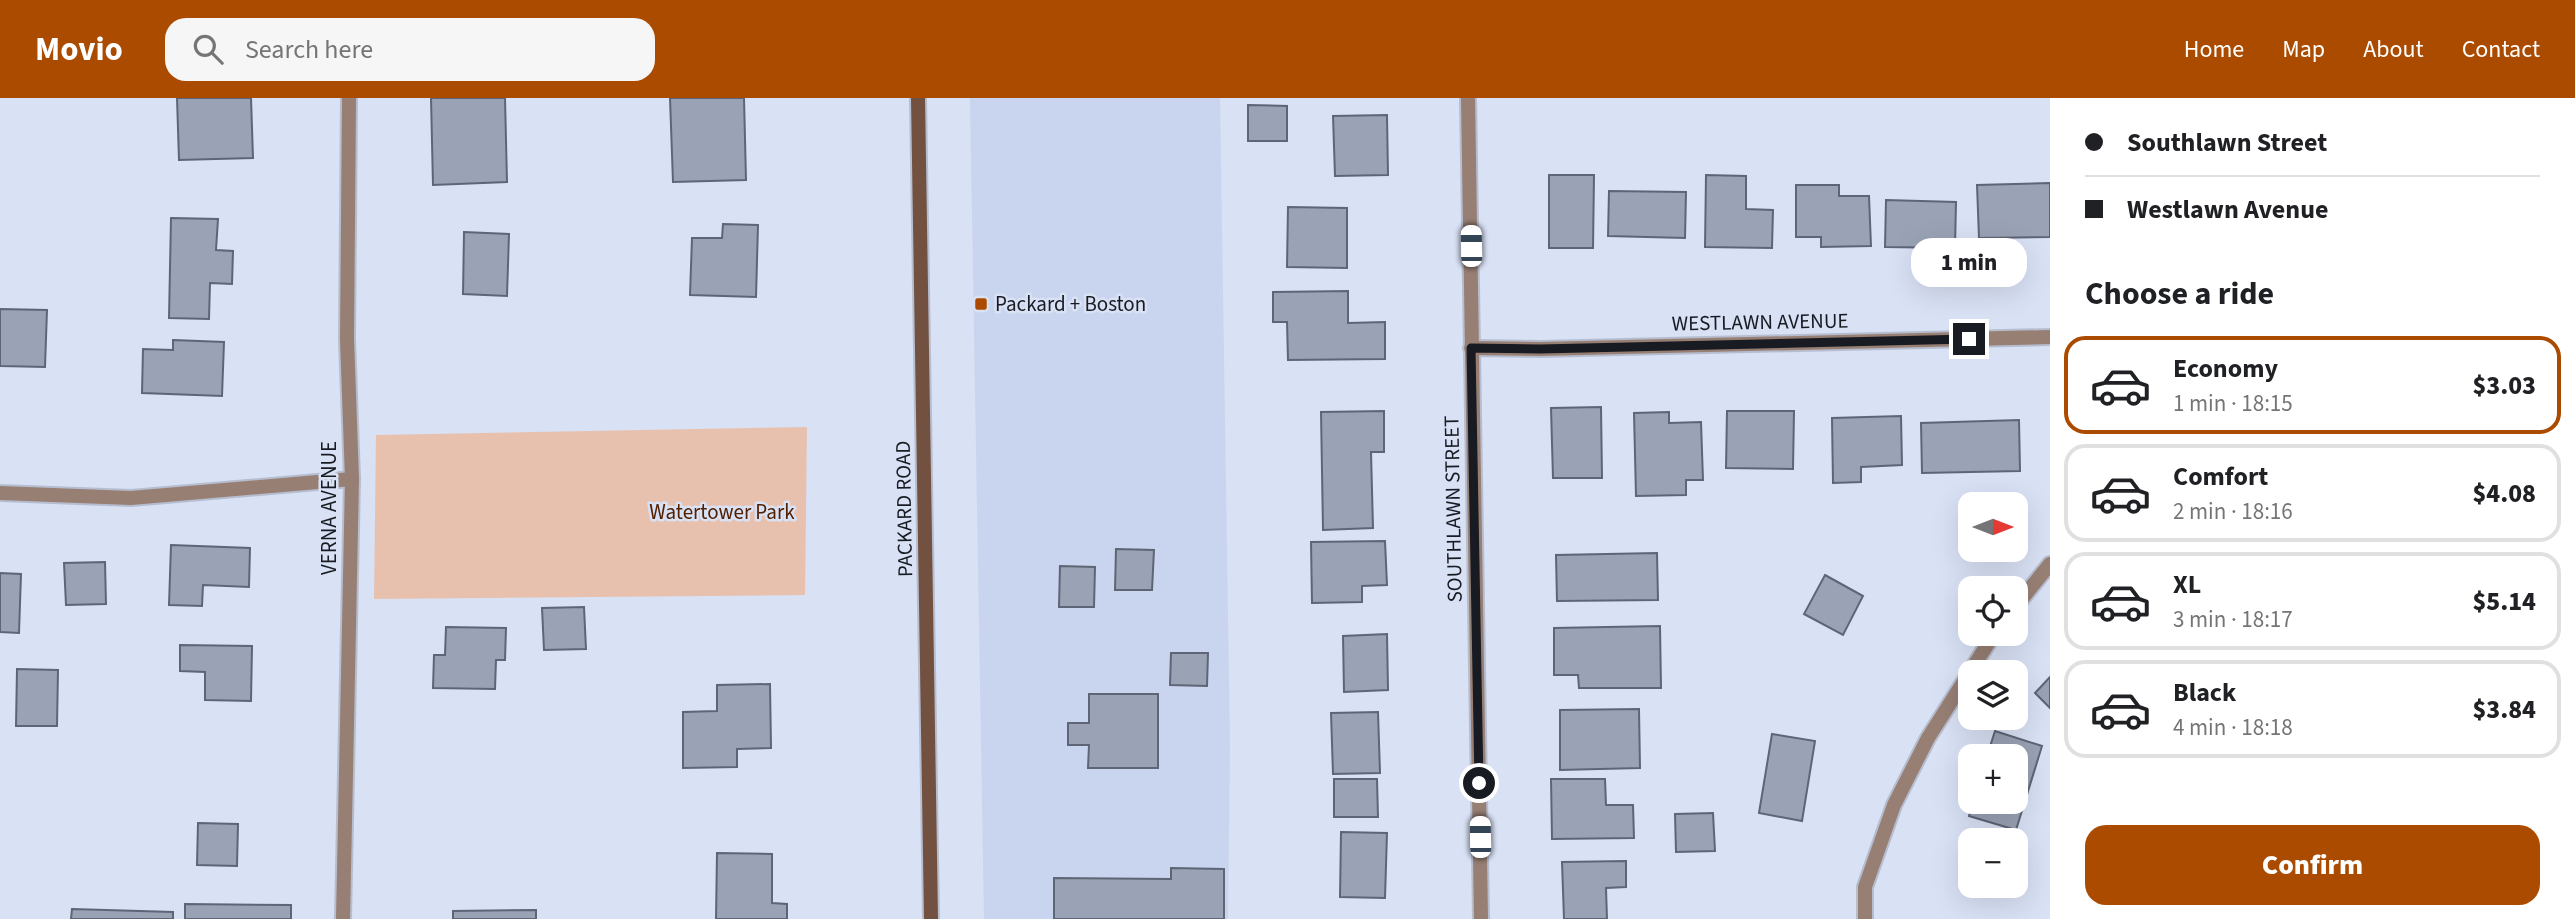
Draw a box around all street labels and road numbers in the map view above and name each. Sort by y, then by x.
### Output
street label: WESTLAWN AVENUE [1671,305,1849,339]
street label: SOUTHLAWN STREET [1436,415,1470,603]
street label: PACKARD ROAD [888,440,920,578]
street label: VERNA AVENUE [314,441,344,575]

